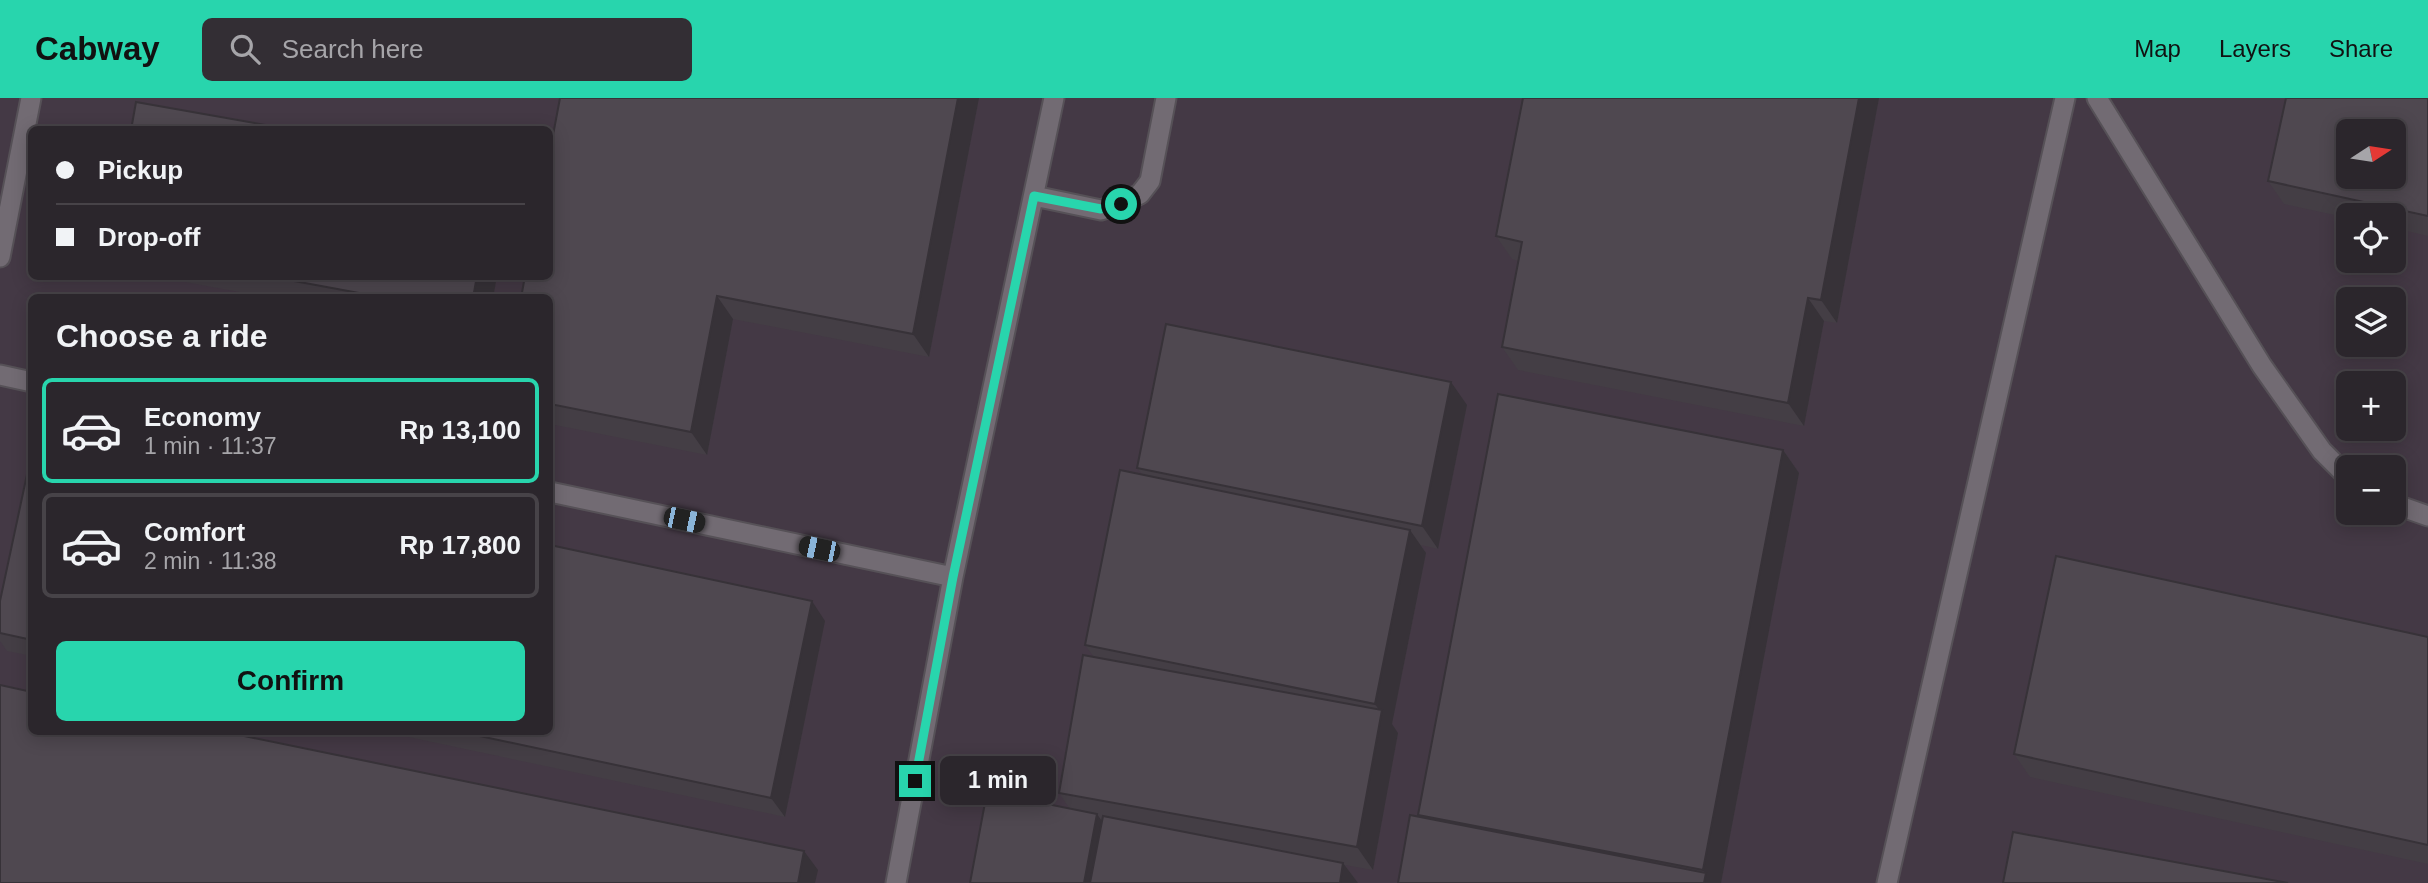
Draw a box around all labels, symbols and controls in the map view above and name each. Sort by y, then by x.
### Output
search box [202,18,692,81]
text: Cabway [35,30,160,67]
icon: search [226,30,264,68]
text: Search here [282,34,423,64]
text: Map [2134,35,2181,62]
text: Layers [2219,35,2291,62]
text: Share [2329,35,2393,62]
north arrow [2336,119,2406,189]
map controls [2336,119,2406,525]
text: Pickup [98,155,183,185]
route start [1105,188,1137,220]
button: locate [2336,203,2406,273]
text: Drop-off [98,222,201,252]
button: layers [2336,287,2406,357]
text: Choose a ride [56,318,268,354]
button: + [2336,371,2406,441]
icon: car [60,399,123,462]
text: Economy [144,402,261,432]
text: Rp 13,100 [400,415,521,445]
text: 1 min · 11:37 [144,433,277,459]
button: − [2336,455,2406,525]
car [662,505,707,535]
icon: car [60,514,123,577]
text: Comfort [144,517,245,547]
text: Rp 17,800 [400,530,521,560]
car [797,534,842,564]
text: 2 min · 11:38 [144,548,277,574]
button: Confirm [56,641,525,721]
callout: 1 min [940,756,1055,806]
route end [899,765,931,797]
text: 1 min [968,767,1028,793]

